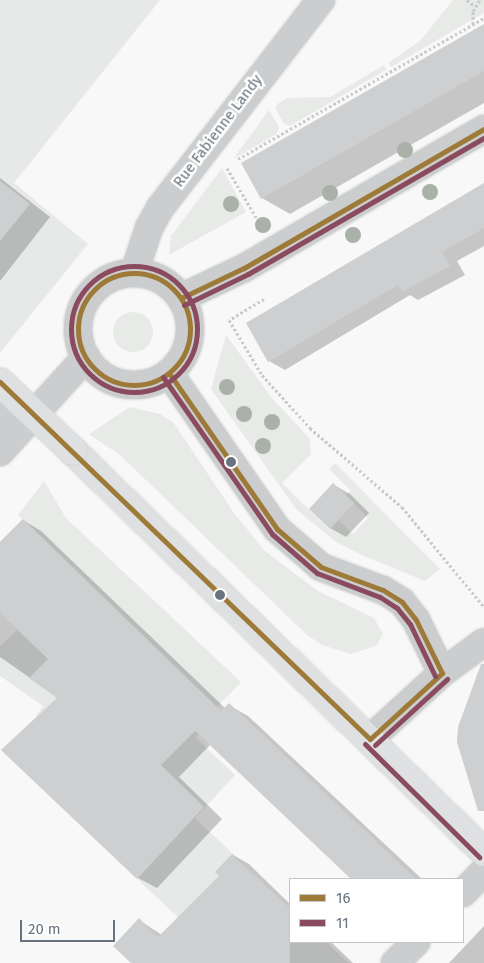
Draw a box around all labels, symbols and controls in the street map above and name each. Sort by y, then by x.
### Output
street label: Rue Fabienne Landy [170,71,266,191]
unlabelled marker [226,457,236,467]
unlabelled marker [215,590,225,600]
legend [289,878,464,943]
text: 16 [336,889,351,907]
scale bar [22,910,118,942]
text: 11 [336,914,349,932]
text: 20 m [28,920,61,938]

